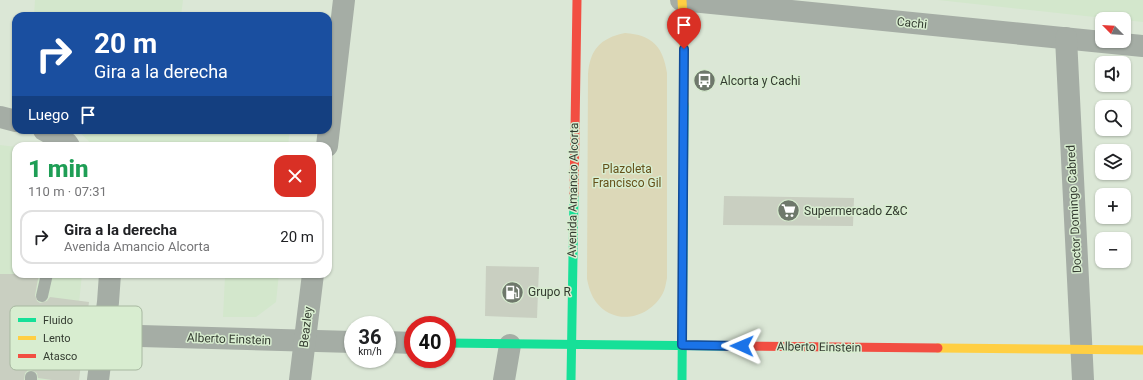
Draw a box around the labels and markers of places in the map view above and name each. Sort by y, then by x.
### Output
pin [667,8,701,49]
bus stop icon: Alcorta y Cachi [692,68,718,94]
place label: Alcorta y Cachi [720,74,801,88]
supermarket icon: Supermercado Z&C [776,198,802,224]
place label: Supermercado Z&C [804,204,908,218]
fuel station icon: Grupo R [499,279,525,305]
place label: Grupo R [528,285,571,299]

